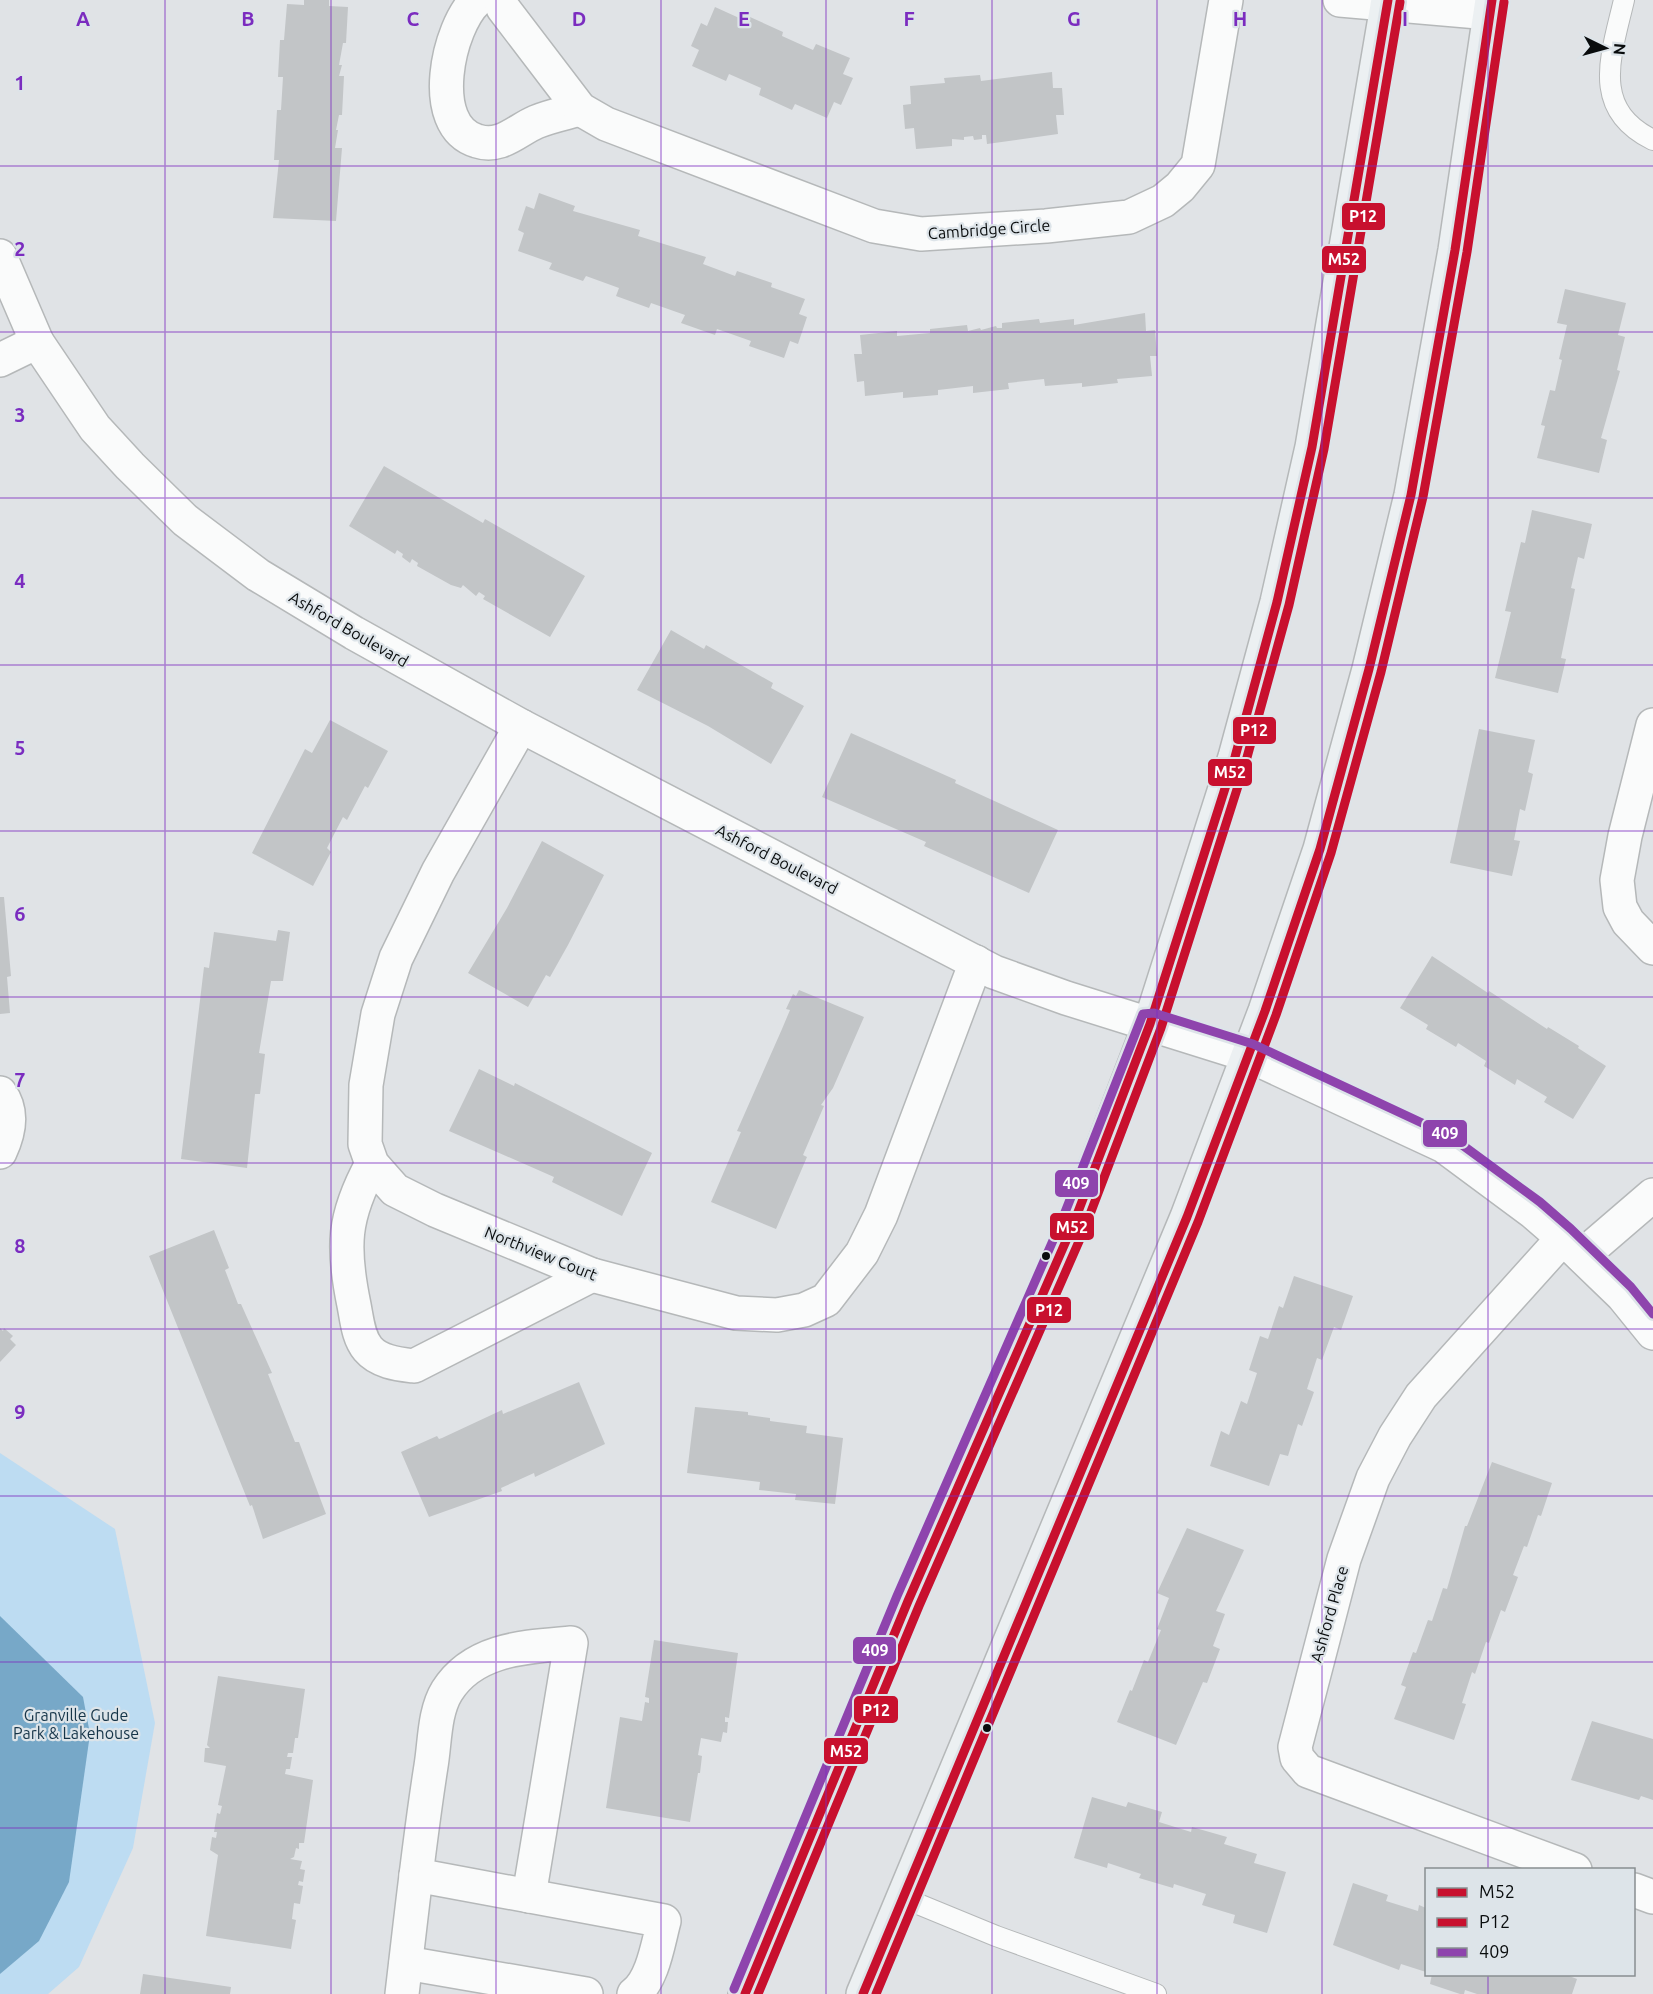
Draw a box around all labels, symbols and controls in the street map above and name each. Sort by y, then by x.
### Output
text: A [76,7,90,30]
text: B [241,7,255,30]
text: C [407,7,420,30]
text: D [572,7,586,30]
text: E [738,7,750,30]
text: F [903,7,915,30]
text: G [1067,7,1081,30]
text: H [1233,7,1247,30]
text: I [1402,7,1408,30]
north arrow [1575,18,1635,78]
text: N [1610,43,1629,56]
text: 1 [14,71,26,94]
line badge: P12 [1341,202,1386,231]
text: P12 [1349,207,1377,225]
street label: Cambridge Circle [927,216,1051,242]
text: 2 [14,237,26,260]
line badge: M52 [1321,245,1367,274]
text: M52 [1328,250,1360,268]
text: 3 [14,403,26,426]
text: 4 [14,569,26,592]
street label: Ashford Boulevard [286,588,412,670]
line badge: P12 [1232,716,1277,745]
text: P12 [1240,721,1268,739]
text: 5 [14,736,26,759]
line badge: M52 [1207,758,1253,787]
text: M52 [1214,763,1246,781]
street label: Ashford Boulevard [713,820,841,898]
text: 6 [14,902,26,925]
text: 7 [14,1068,26,1091]
line badge: 409 [1422,1119,1468,1148]
text: 409 [1431,1124,1459,1142]
line badge: 409 [1054,1169,1099,1198]
text: 409 [1062,1174,1090,1192]
line badge: M52 [1049,1212,1095,1241]
text: M52 [1056,1218,1088,1236]
street label: Northview Court [482,1222,600,1284]
text: 8 [14,1234,26,1257]
unlabelled marker [1040,1250,1052,1262]
line badge: P12 [1026,1296,1072,1324]
text: P12 [1035,1301,1063,1319]
text: 9 [14,1400,26,1423]
street label: Ashford Place [1307,1564,1351,1664]
line badge: 409 [852,1636,897,1665]
text: 409 [861,1641,889,1659]
line badge: P12 [853,1695,899,1724]
text: P12 [862,1701,890,1719]
park label: Granville Gude Park & Lakehouse [13,1706,139,1742]
unlabelled marker [981,1722,993,1734]
line badge: M52 [823,1737,869,1765]
text: M52 [830,1742,862,1760]
legend [1425,1868,1635,1976]
text: M52 [1479,1881,1515,1901]
text: P12 [1479,1911,1510,1931]
text: 409 [1479,1941,1509,1961]

